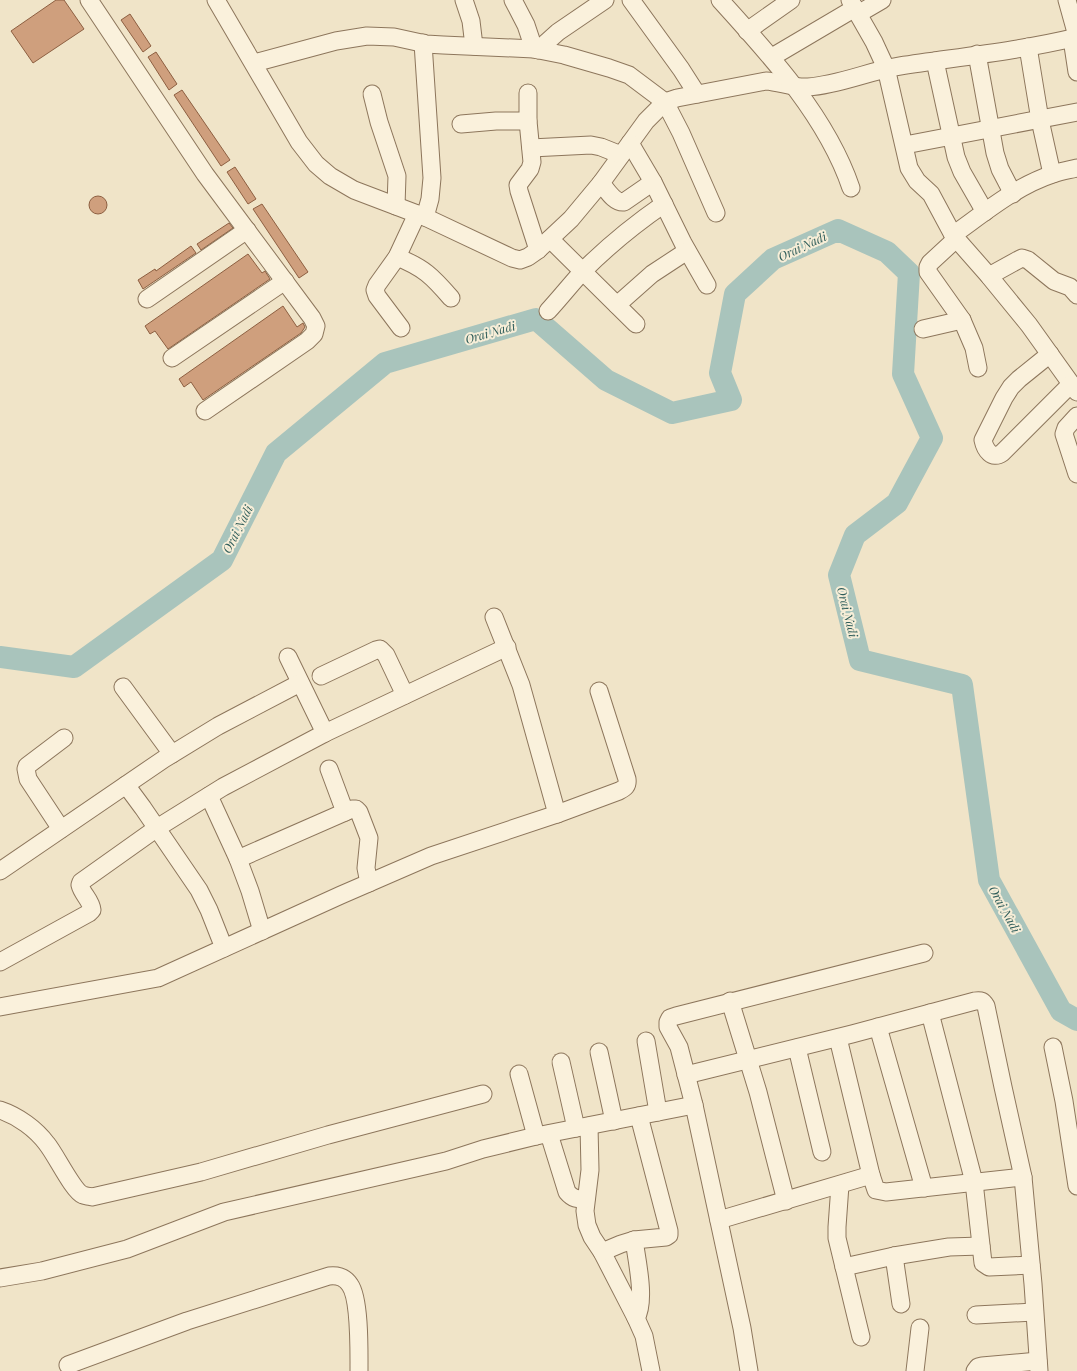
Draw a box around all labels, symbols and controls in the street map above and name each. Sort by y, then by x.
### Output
water label: Orai Nadi [775,228,829,264]
water label: Orai Nadi [463,317,517,347]
water label: Orai Nadi [218,502,256,556]
water label: Orai Nadi [834,585,862,639]
water label: Orai Nadi [986,883,1025,936]

